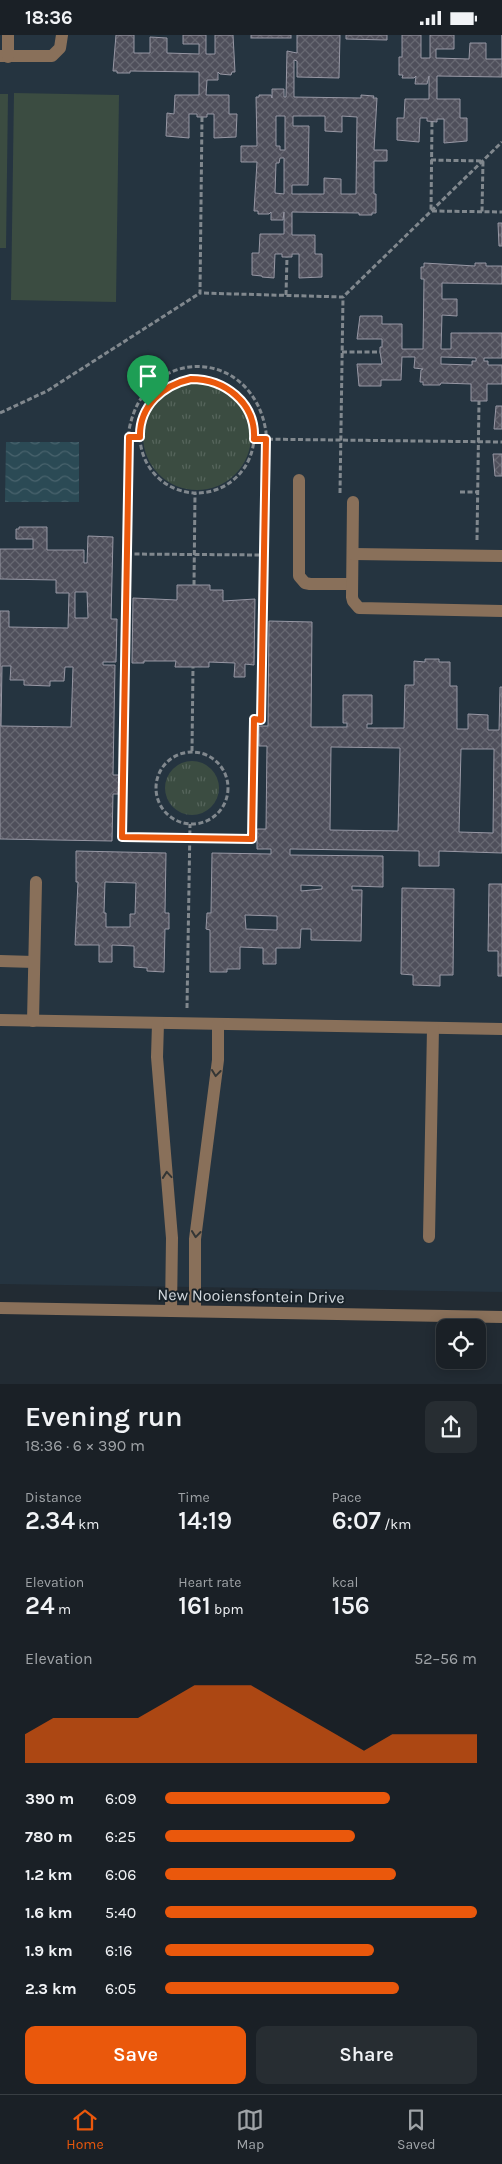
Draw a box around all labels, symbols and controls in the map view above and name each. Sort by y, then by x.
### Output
text: 18:36 [25,7,73,29]
pin [127,355,169,406]
icon: arrive [134,362,162,390]
one-way arrow [211,1069,222,1077]
one-way arrow [162,1170,173,1178]
one-way arrow [191,1230,202,1238]
street label: New Nooiensfontein Drive [157,1285,345,1307]
map controls [436,1319,486,1369]
button: locate [436,1319,486,1369]
text: Evening run [25,1400,182,1433]
button: share [425,1401,477,1453]
text: 18:36 · 6 × 390 m [25,1436,145,1455]
text: Distance [25,1489,82,1506]
text: Time [178,1489,210,1506]
text: Pace [332,1489,362,1506]
text: 2.34 [25,1506,75,1535]
text: 14:19 [178,1506,232,1535]
text: 6:07 [332,1506,381,1535]
text: km [75,1516,99,1533]
text: /km [381,1516,411,1533]
text: Elevation [25,1574,84,1591]
text: Heart rate [178,1574,241,1591]
text: kcal [332,1574,358,1591]
text: 24 [25,1591,55,1620]
text: 161 [178,1591,211,1620]
text: 156 [332,1591,370,1620]
text: m [55,1601,71,1618]
text: bpm [211,1601,244,1618]
text: Elevation [25,1649,93,1668]
text: 52–56 m [414,1649,477,1668]
text: 390 m [25,1789,74,1808]
text: 6:09 [105,1789,137,1808]
text: 780 m [25,1827,73,1846]
text: 6:25 [105,1827,136,1846]
text: 1.2 km [25,1865,73,1884]
text: 6:06 [105,1865,137,1884]
text: 1.6 km [25,1903,73,1922]
text: 5:40 [105,1903,136,1922]
text: 1.9 km [25,1941,73,1960]
text: 6:16 [105,1941,132,1960]
text: 2.3 km [25,1979,77,1998]
text: 6:05 [105,1979,136,1998]
button: Save [25,2026,246,2084]
button: Share [256,2026,477,2084]
tab: Home [66,2106,104,2153]
tab: Map [236,2106,264,2153]
tab: Saved [397,2106,436,2153]

